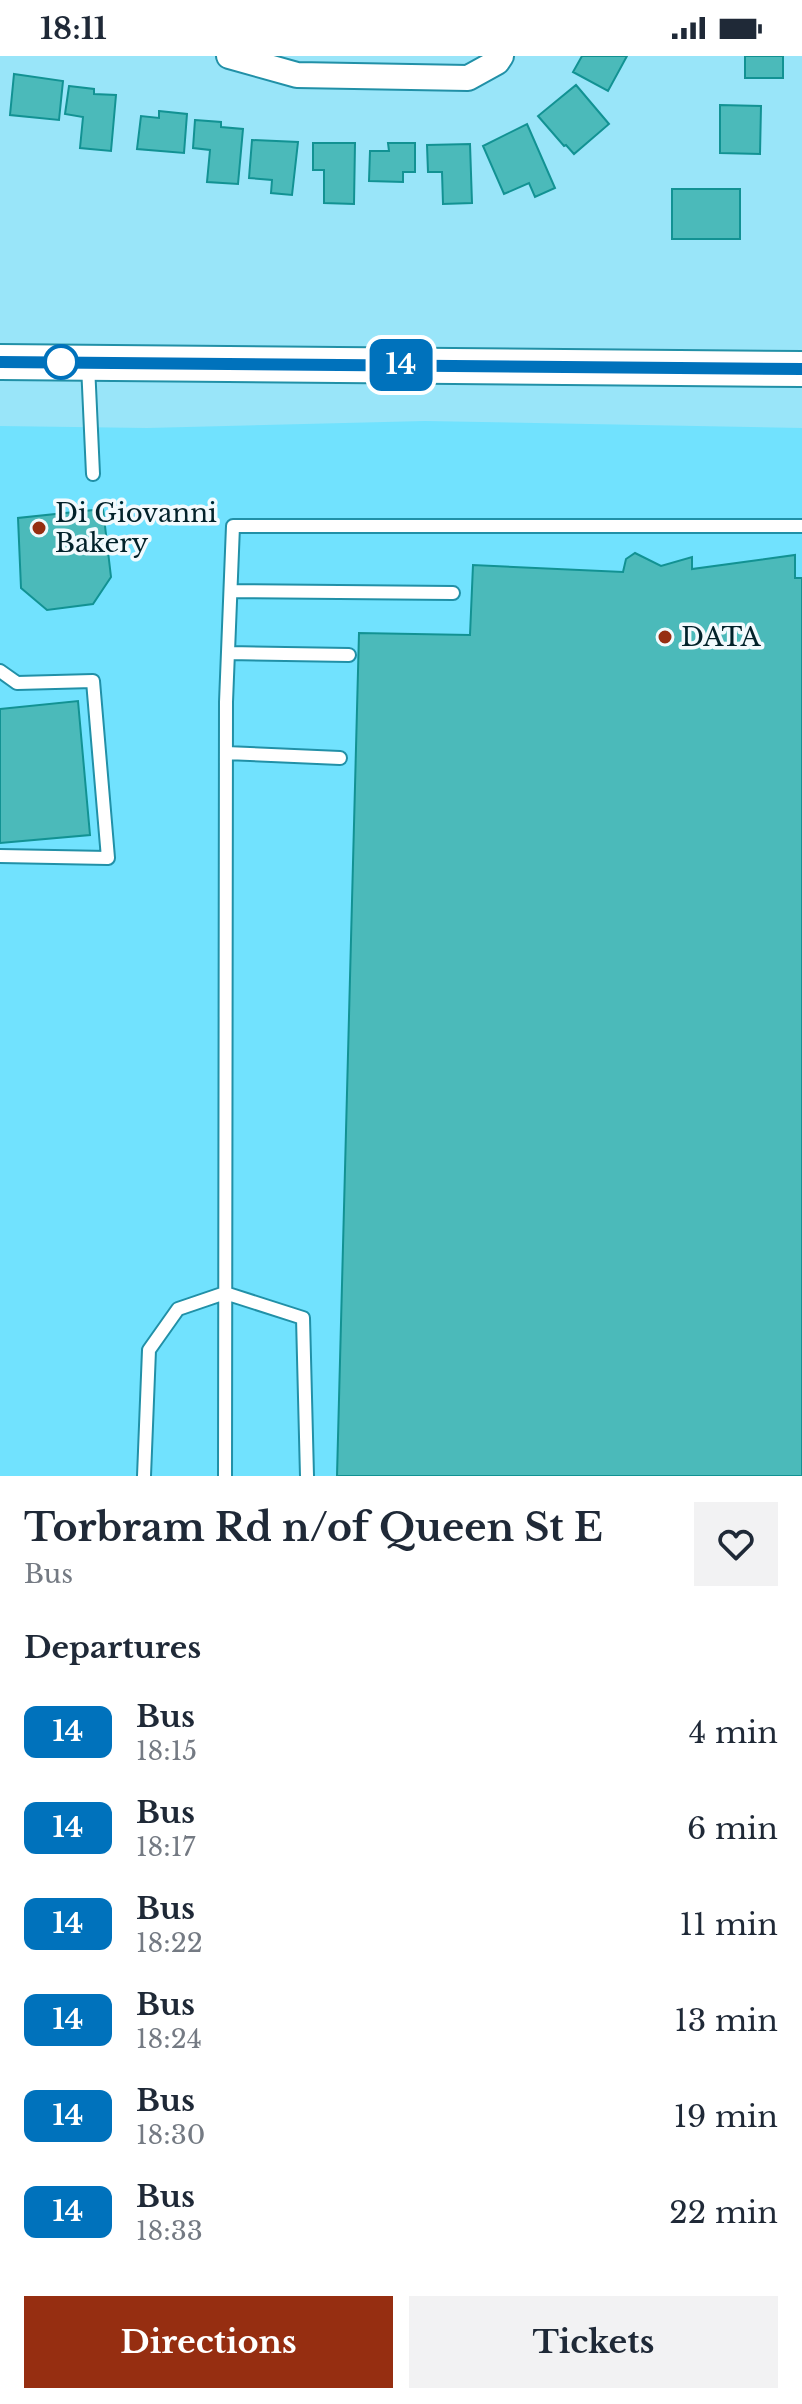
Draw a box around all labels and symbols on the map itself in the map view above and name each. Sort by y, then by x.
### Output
line badge: 14 [365,339,437,391]
unlabelled marker [44,345,78,379]
place label: Di Giovanni Bakery [55,497,217,559]
marker: Di Giovanni Bakery [30,519,48,537]
place label: DATA [681,621,761,653]
marker: DATA [656,628,674,646]

